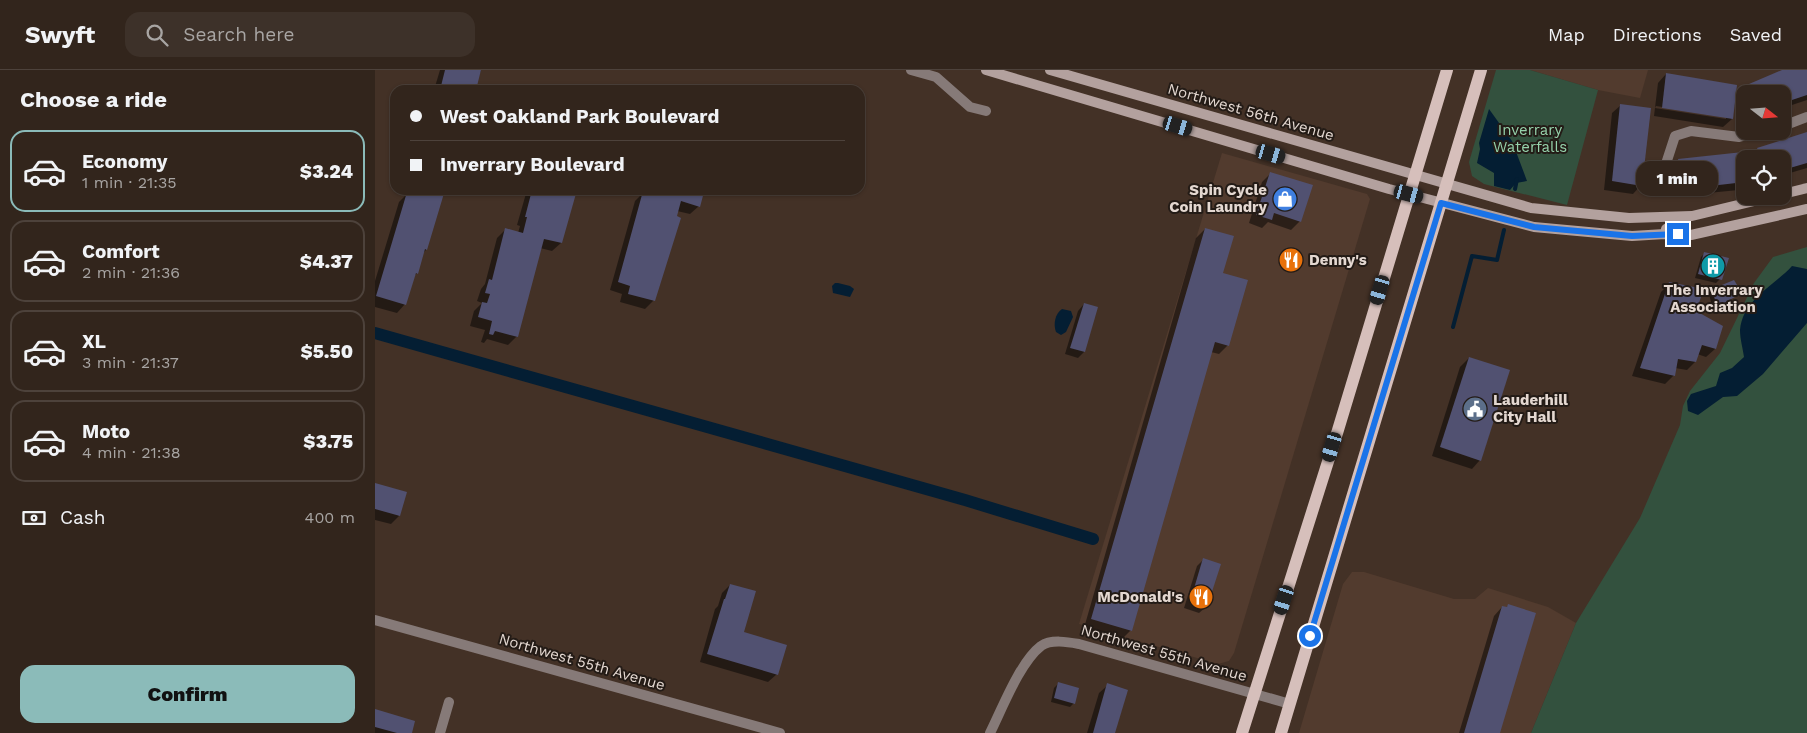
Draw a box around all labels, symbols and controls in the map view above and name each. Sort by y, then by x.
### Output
search box [125,12,475,57]
text: Swyft [25,21,95,49]
icon: search [143,21,171,49]
text: Search here [183,23,295,46]
text: Map [1548,24,1585,45]
text: Directions [1613,24,1702,45]
text: Saved [1730,24,1782,45]
street label: Northwest 56th Avenue [1166,80,1336,144]
north arrow [1736,85,1791,140]
map controls [1736,85,1791,205]
text: Choose a ride [20,87,167,112]
text: West Oakland Park Boulevard [440,105,719,128]
car [1161,114,1194,138]
park label: Inverrary Waterfalls [1493,121,1567,156]
car [1254,143,1287,165]
icon: car [22,149,67,194]
text: Economy [82,150,167,173]
button: locate [1736,150,1791,205]
text: Inverrary Boulevard [440,153,625,176]
text: $3.24 [300,160,353,183]
callout: 1 min [1637,161,1719,196]
text: 1 min [1656,169,1698,188]
text: 1 min · 21:35 [82,173,177,192]
place label: Spin Cycle Coin Laundry [1169,181,1268,216]
car [1392,183,1425,205]
shop icon: Spin Cycle Coin Laundry [1272,186,1298,212]
route end [1667,223,1689,245]
icon: car [22,239,67,284]
text: Comfort [82,240,160,263]
restaurant icon: Denny's [1278,247,1304,273]
text: $4.37 [300,250,353,273]
place label: Denny's [1309,251,1367,269]
building icon: The Inverrary Association [1700,253,1726,279]
text: 2 min · 21:36 [82,263,180,282]
car [1368,273,1391,307]
place label: The Inverrary Association [1663,281,1763,316]
icon: car [22,329,67,374]
text: XL [82,330,106,353]
text: $5.50 [301,340,353,363]
text: 3 min · 21:37 [82,353,179,372]
place label: Lauderhill City Hall [1493,391,1568,426]
public building icon: Lauderhill City Hall [1462,396,1488,422]
icon: car [22,419,67,464]
text: Moto [82,420,130,443]
text: $3.75 [303,430,353,453]
car [1320,430,1343,464]
text: 4 min · 21:38 [82,443,181,462]
icon: cash [20,504,48,532]
text: Cash [60,506,106,529]
text: 400 m [305,508,355,527]
car [1272,583,1295,617]
restaurant icon: McDonald's [1188,584,1214,610]
place label: McDonald's [1097,588,1183,606]
street label: Northwest 55th Avenue [1079,621,1249,685]
route start [1299,625,1321,647]
street label: Northwest 55th Avenue [497,630,667,694]
button: Confirm [20,665,355,723]

